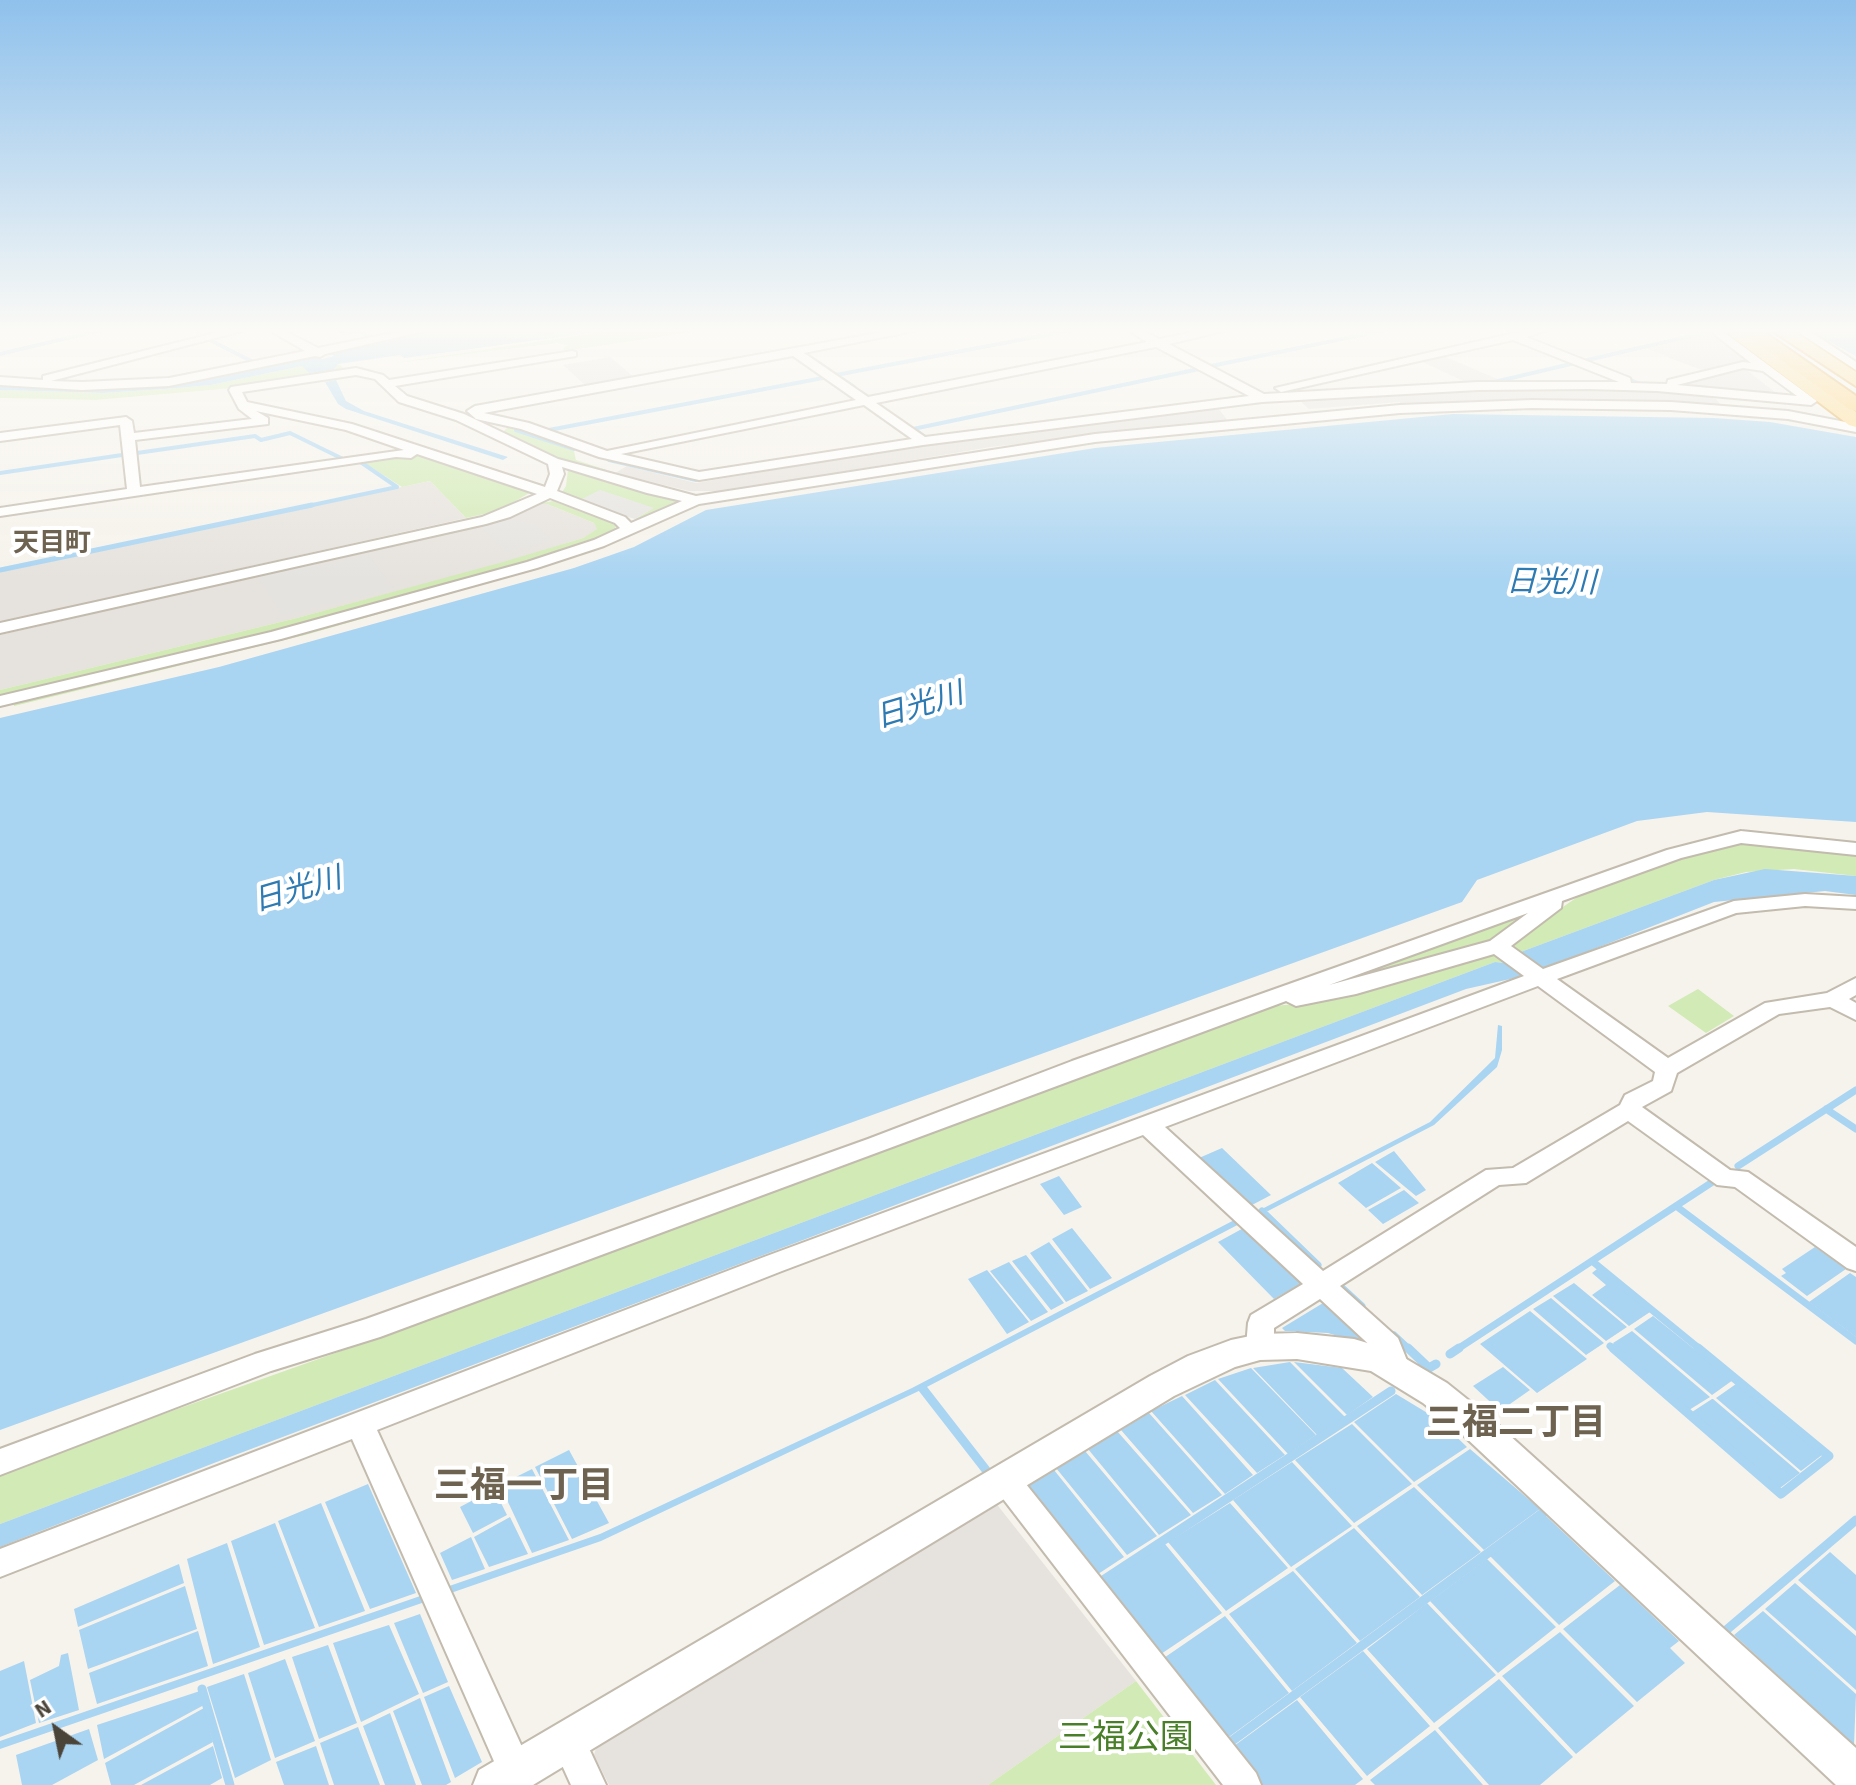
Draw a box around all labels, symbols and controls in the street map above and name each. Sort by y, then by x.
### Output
district label: 天目町 [13,529,91,561]
water label: 日光川 [1506,566,1596,604]
water label: 日光川 [872,678,968,738]
water label: 日光川 [250,862,346,922]
district label: 三福二丁目 [1426,1404,1606,1448]
district label: 三福一丁目 [434,1467,614,1511]
north arrow [16,1689,96,1769]
text: N [28,1691,58,1726]
park label: 三福公園 [1058,1721,1194,1761]

